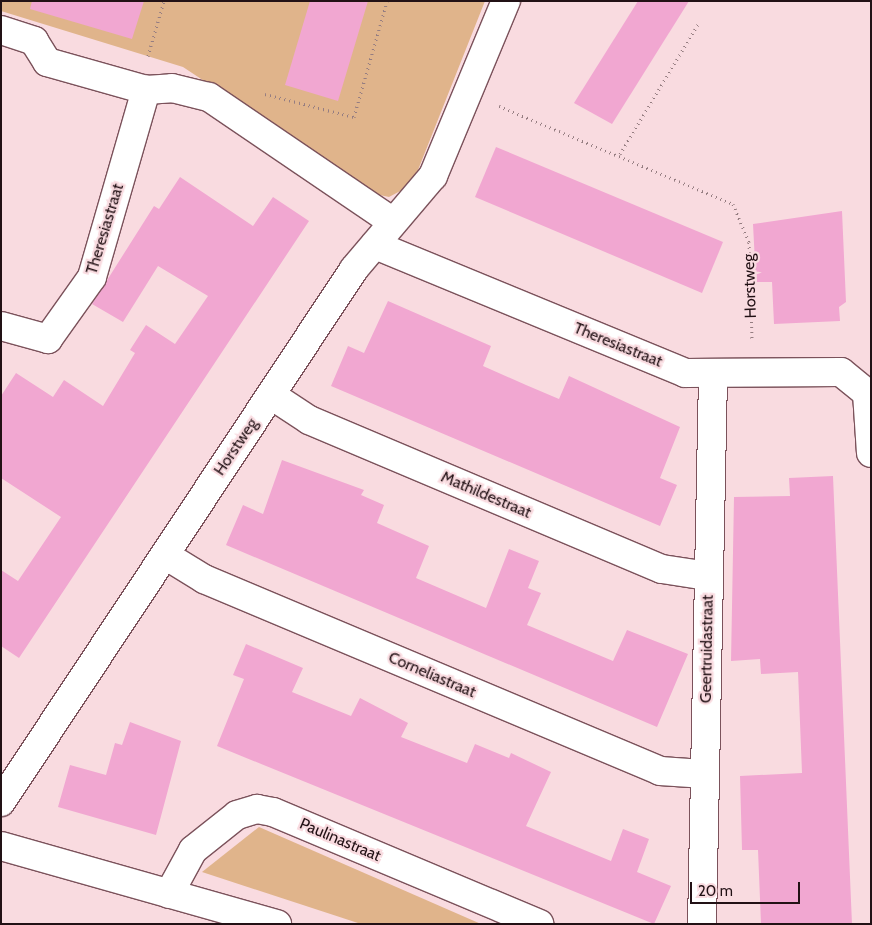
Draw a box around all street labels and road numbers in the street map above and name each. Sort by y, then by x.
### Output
street label: Theresiastraat [82,181,128,277]
street label: Horstweg [739,253,761,319]
street label: Theresiastraat [571,319,665,371]
street label: Horstweg [210,415,262,479]
street label: Mathildestraat [438,467,534,523]
street label: Geertruidastraat [696,595,718,703]
street label: Corneliastraat [385,648,479,702]
street label: Paulinastraat [297,814,383,866]

